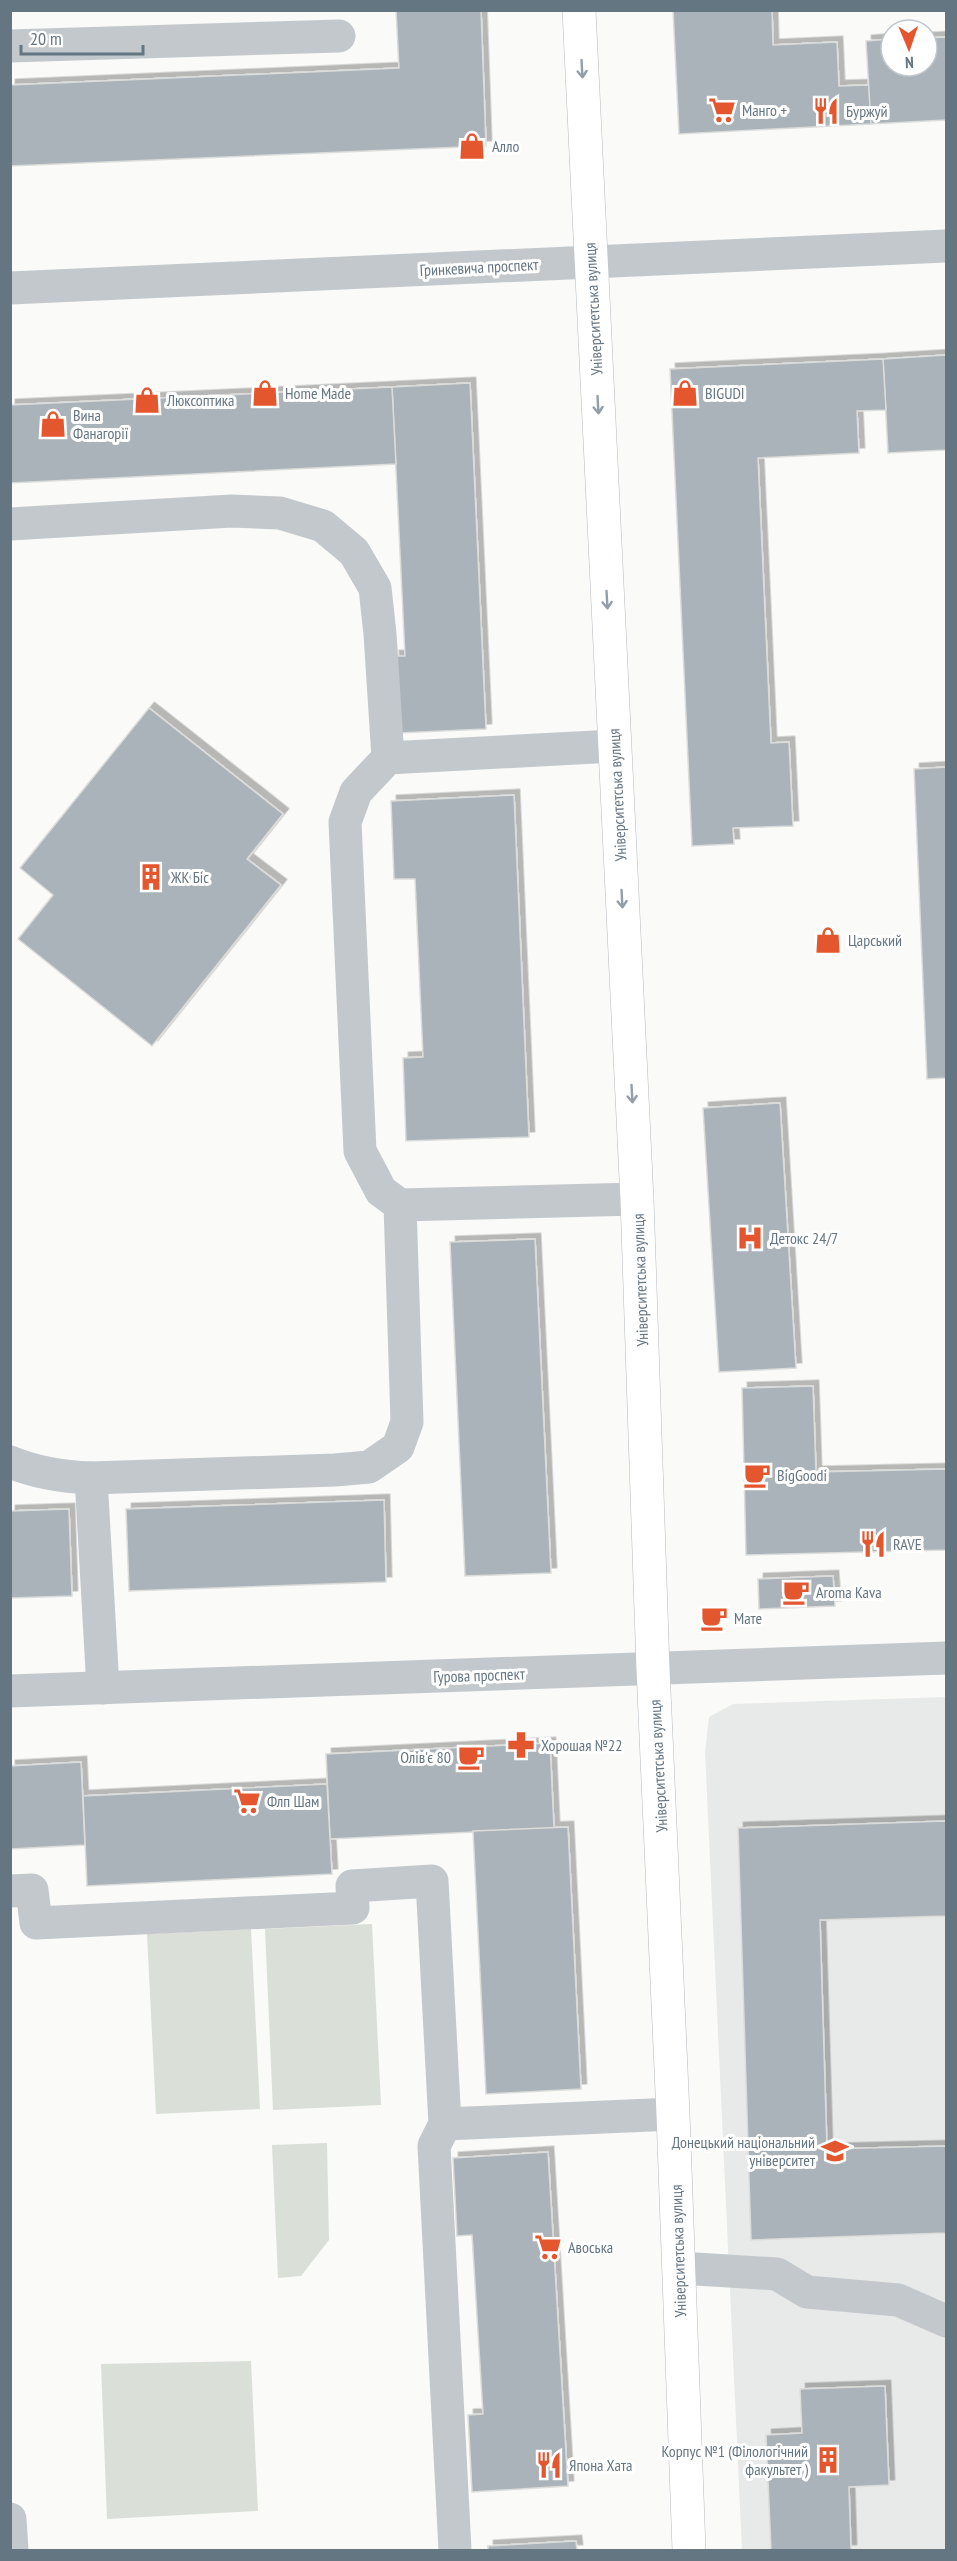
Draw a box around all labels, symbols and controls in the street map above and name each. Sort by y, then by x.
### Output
scale bar [21,18,142,56]
north arrow [879,18,939,78]
text: 20 m [30,27,62,50]
text: N [905,53,914,73]
one-way arrow [576,58,588,78]
supermarket icon: Манго + [707,95,737,125]
restaurant icon: Буржуй [811,96,841,126]
place label: Манго + [742,100,787,120]
place label: Буржуй [846,101,888,121]
shop icon: Алло [457,131,487,161]
place label: Алло [492,136,519,156]
street label: Університетська вулиця [580,242,606,376]
street label: Гринкевича проспект [419,254,540,280]
shop icon: Home Made [250,378,280,408]
shop icon: BIGUDI [670,378,700,408]
place label: Home Made [285,383,351,403]
place label: BIGUDI [705,383,745,403]
shop icon: Люксоптика [132,385,162,415]
place label: Люксоптика [166,390,234,410]
one-way arrow [592,394,603,414]
place label: Вина Фанагорії [73,405,129,443]
shop icon: Вина Фанагорії [38,409,68,439]
one-way arrow [601,589,612,609]
street label: Університетська вулиця [604,728,630,862]
building icon: ЖК Біс [136,862,166,892]
place label: ЖК Біс [170,867,209,887]
one-way arrow [616,889,627,909]
shop icon: Царський [813,925,843,955]
place label: Царський [848,930,902,950]
one-way arrow [627,1083,638,1103]
street label: Університетська вулиця [628,1213,652,1347]
hospital icon: Детокс 24/7 [735,1223,765,1253]
place label: Детокс 24/7 [770,1228,838,1248]
cafe icon: BigGoodi [742,1460,772,1490]
place label: BigGoodi [777,1465,827,1485]
restaurant icon: RAVE [858,1529,888,1559]
place label: RAVE [893,1534,922,1554]
cafe icon: Aroma Kava [781,1577,811,1607]
place label: Aroma Kava [816,1582,882,1602]
cafe icon: Мате [699,1603,729,1633]
place label: Мате [734,1608,762,1628]
street label: Гурова проспект [433,1663,526,1687]
street label: Університетська вулиця [645,1699,671,1833]
pharmacy icon: Хорошая №22 [506,1730,536,1760]
place label: Хорошая №22 [541,1735,622,1755]
cafe icon: Олів'є 80 [456,1742,486,1772]
place label: Олів'є 80 [400,1747,451,1767]
supermarket icon: Флп Шам [232,1786,262,1816]
place label: Флп Шам [267,1791,319,1811]
place label: Донецький національний університет [672,2132,816,2170]
school or university icon: Донецький національний університет [820,2136,850,2166]
street label: Університетська вулиця [666,2184,690,2318]
supermarket icon: Авоська [533,2232,563,2262]
place label: Авоська [568,2237,613,2257]
place label: Корпус №1 (Філологічний факультет ) [662,2441,808,2479]
building icon: Корпус №1 (Філологічний факультет ) [813,2445,843,2475]
restaurant icon: Япона Хата [534,2450,564,2480]
place label: Япона Хата [569,2455,633,2475]

